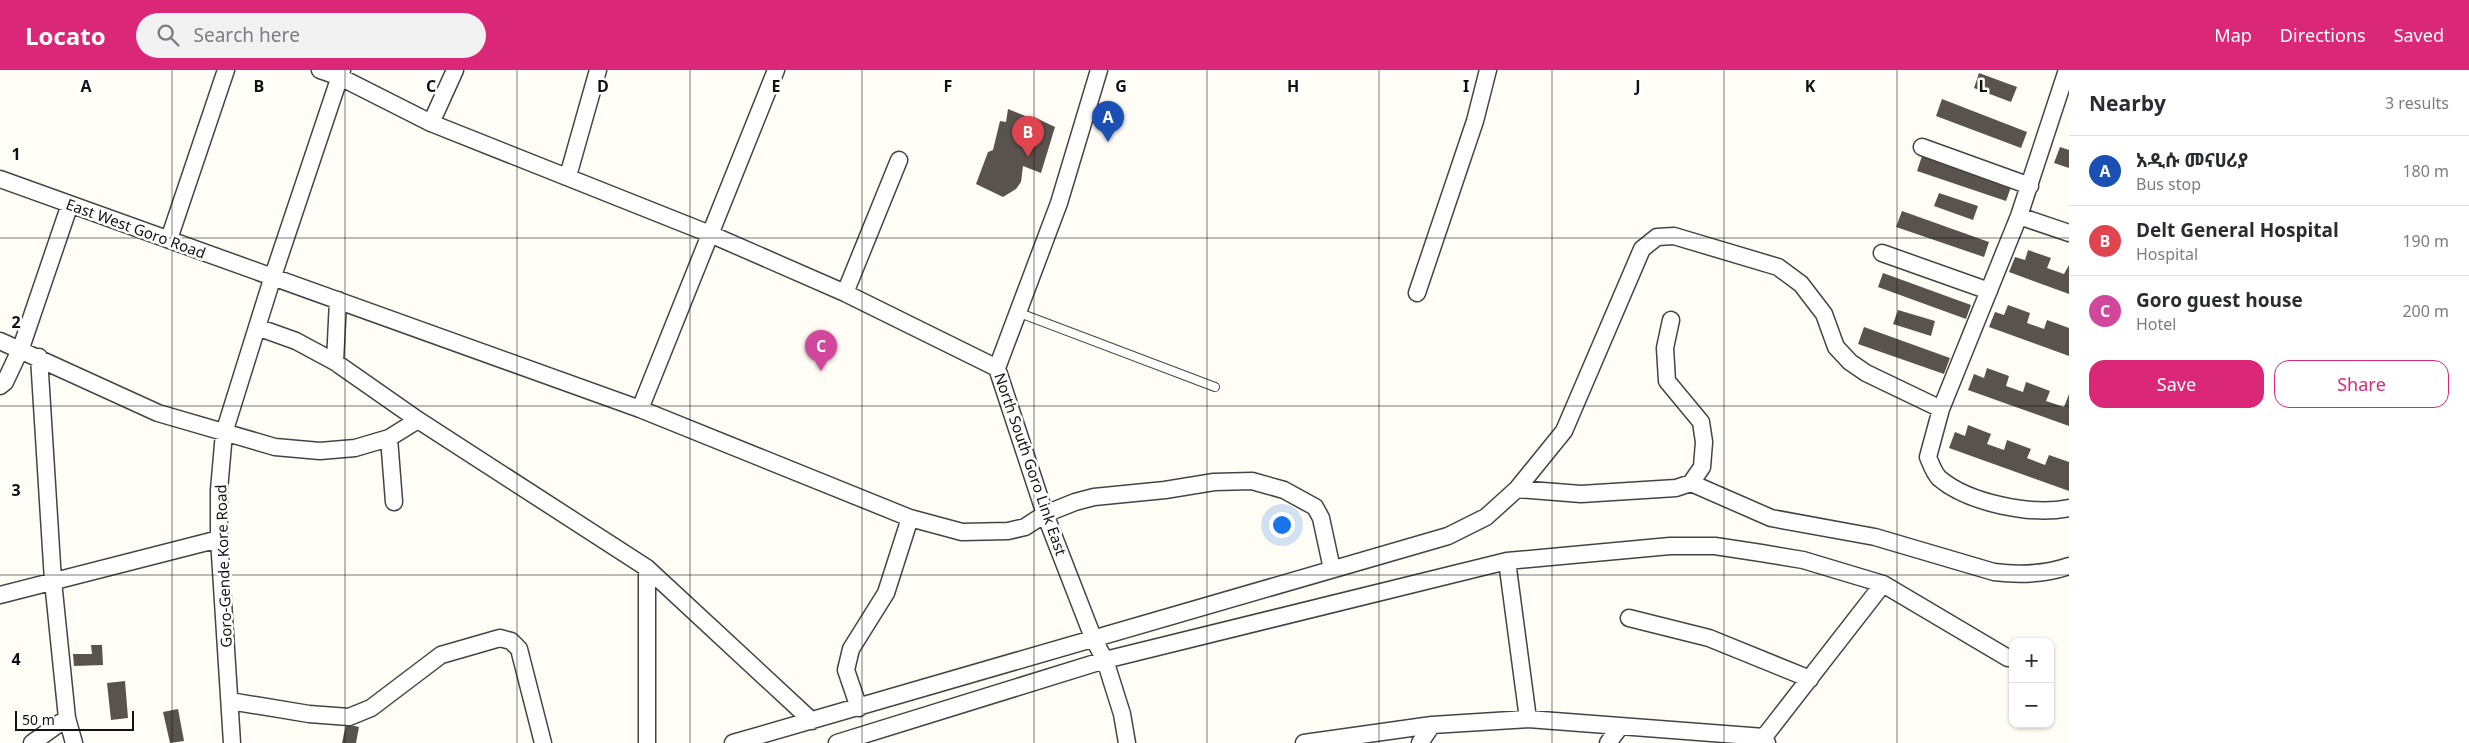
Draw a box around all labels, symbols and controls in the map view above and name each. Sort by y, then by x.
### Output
search box [136,13,486,58]
text: Locato [25,19,106,52]
icon: search [154,21,182,49]
text: Search here [194,22,300,48]
text: Map [2214,23,2252,47]
text: Directions [2280,23,2366,47]
text: Saved [2394,23,2444,47]
text: A [80,75,92,97]
text: B [254,75,264,97]
text: C [426,75,436,97]
text: D [597,75,609,97]
text: E [772,75,781,97]
text: F [944,75,952,97]
text: G [1115,75,1127,97]
text: H [1287,75,1299,97]
text: I [1463,75,1469,97]
text: J [1633,75,1641,97]
text: K [1805,75,1816,97]
text: L [1978,75,1988,97]
text: Nearby [2089,89,2166,117]
text: 3 results [2385,92,2449,114]
pin: A [1092,101,1124,142]
pin: B [1012,116,1044,157]
text: 1 [11,143,21,165]
text: አዲሱ መናሀሪያ [2136,147,2248,173]
text: A [2099,160,2111,182]
text: 180 m [2402,160,2449,182]
text: Bus stop [2136,173,2201,195]
street label: East West Goro Road [63,193,209,263]
text: Delt General Hospital [2136,217,2339,243]
text: B [2100,230,2110,252]
text: 190 m [2402,230,2449,252]
text: Hospital [2136,243,2198,265]
text: Goro guest house [2136,287,2303,313]
text: C [2100,300,2110,322]
text: 200 m [2402,300,2449,322]
text: 2 [11,311,21,333]
text: Hotel [2136,313,2176,335]
pin: C [805,330,837,371]
button: Save [2089,360,2264,408]
button: Share [2274,360,2449,408]
street label: North South Goro Link East [990,370,1072,559]
text: 3 [11,479,21,501]
street label: Goro-Gende Kore Road [210,484,236,648]
your location [1269,512,1295,538]
map controls [2009,638,2054,728]
button: + [2009,638,2054,683]
text: 4 [11,648,21,670]
button: − [2009,683,2054,728]
scale bar [15,708,134,731]
text: 50 m [22,710,55,729]

